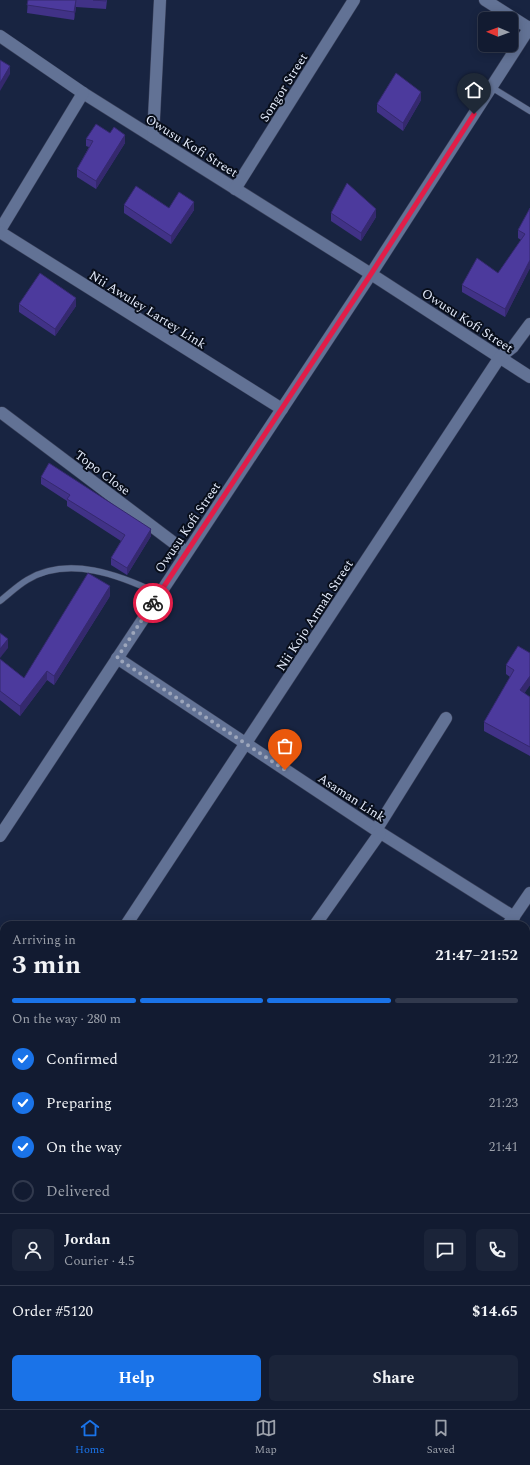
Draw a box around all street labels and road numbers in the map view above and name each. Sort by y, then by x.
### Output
street label: Songor Street [255,49,313,126]
street label: Owusu Kofi Street [141,109,242,183]
street label: Nii Awuley Lartey Link [85,266,210,354]
street label: Owusu Kofi Street [418,284,518,358]
street label: Topo Close [70,445,134,500]
street label: Owusu Kofi Street [150,478,226,577]
street label: Nii Kojo Armah Street [271,555,359,675]
street label: Asaman Link [314,768,389,827]

